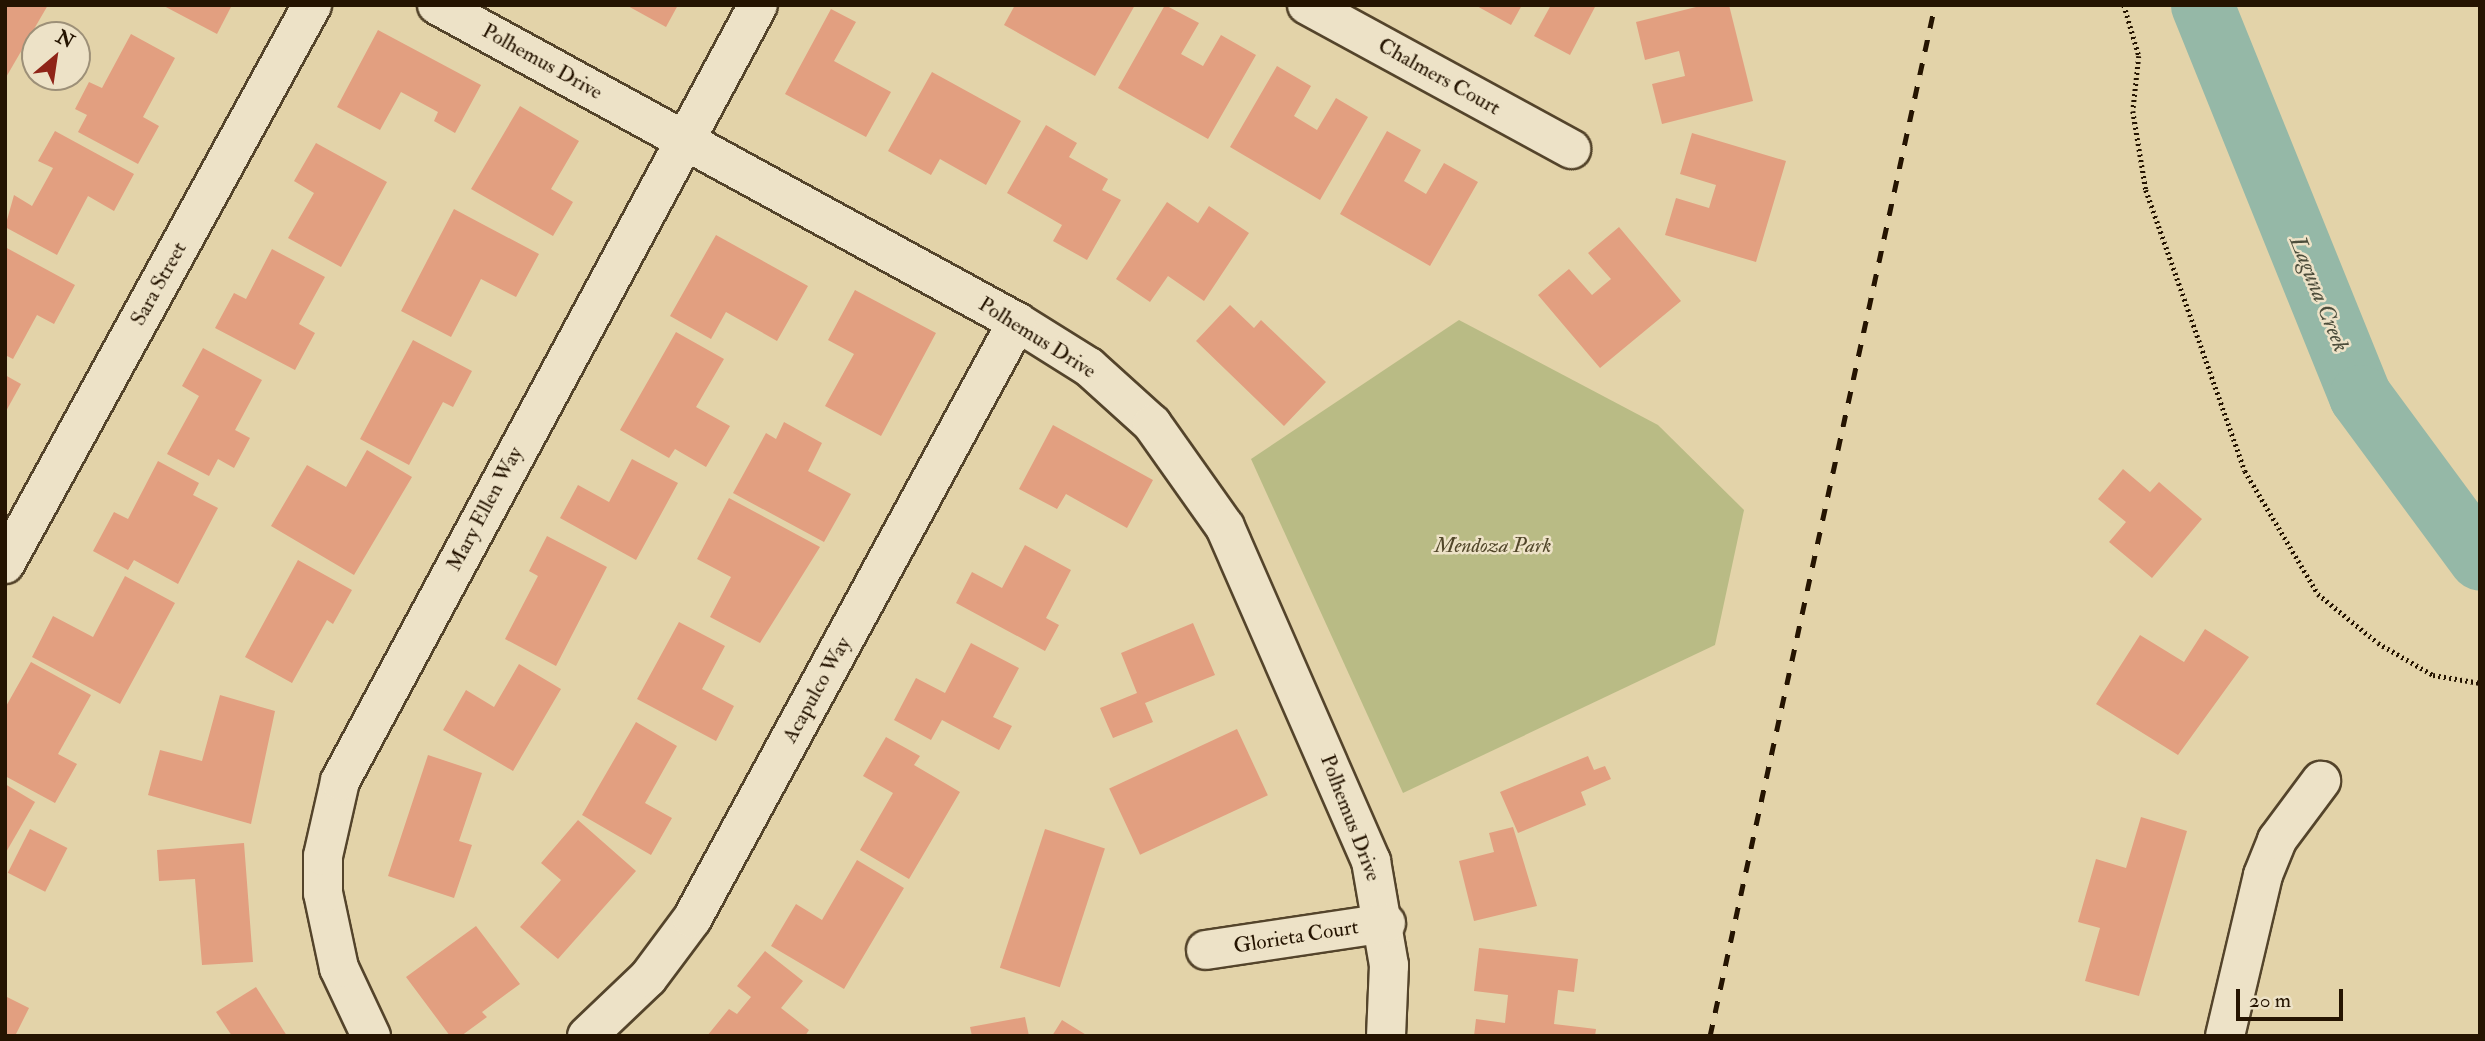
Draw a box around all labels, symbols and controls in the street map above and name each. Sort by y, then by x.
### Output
street label: Polhemus Drive [477,19,607,105]
north arrow [21,21,91,91]
text: N [52,25,78,54]
street label: Chalmers Court [1373,33,1505,121]
water label: Laguna Creek [2283,232,2355,356]
street label: Sara Street [126,238,192,330]
street label: Polhemus Drive [974,292,1100,384]
street label: Mary Ellen Way [442,442,528,576]
park label: Mendoza Park [1435,533,1551,559]
street label: Acapulco Way [778,633,856,747]
street label: Polhemus Drive [1314,751,1386,885]
street label: Glorieta Court [1232,915,1360,959]
scale bar [2240,974,2347,1018]
text: 20 m [2249,987,2291,1014]

